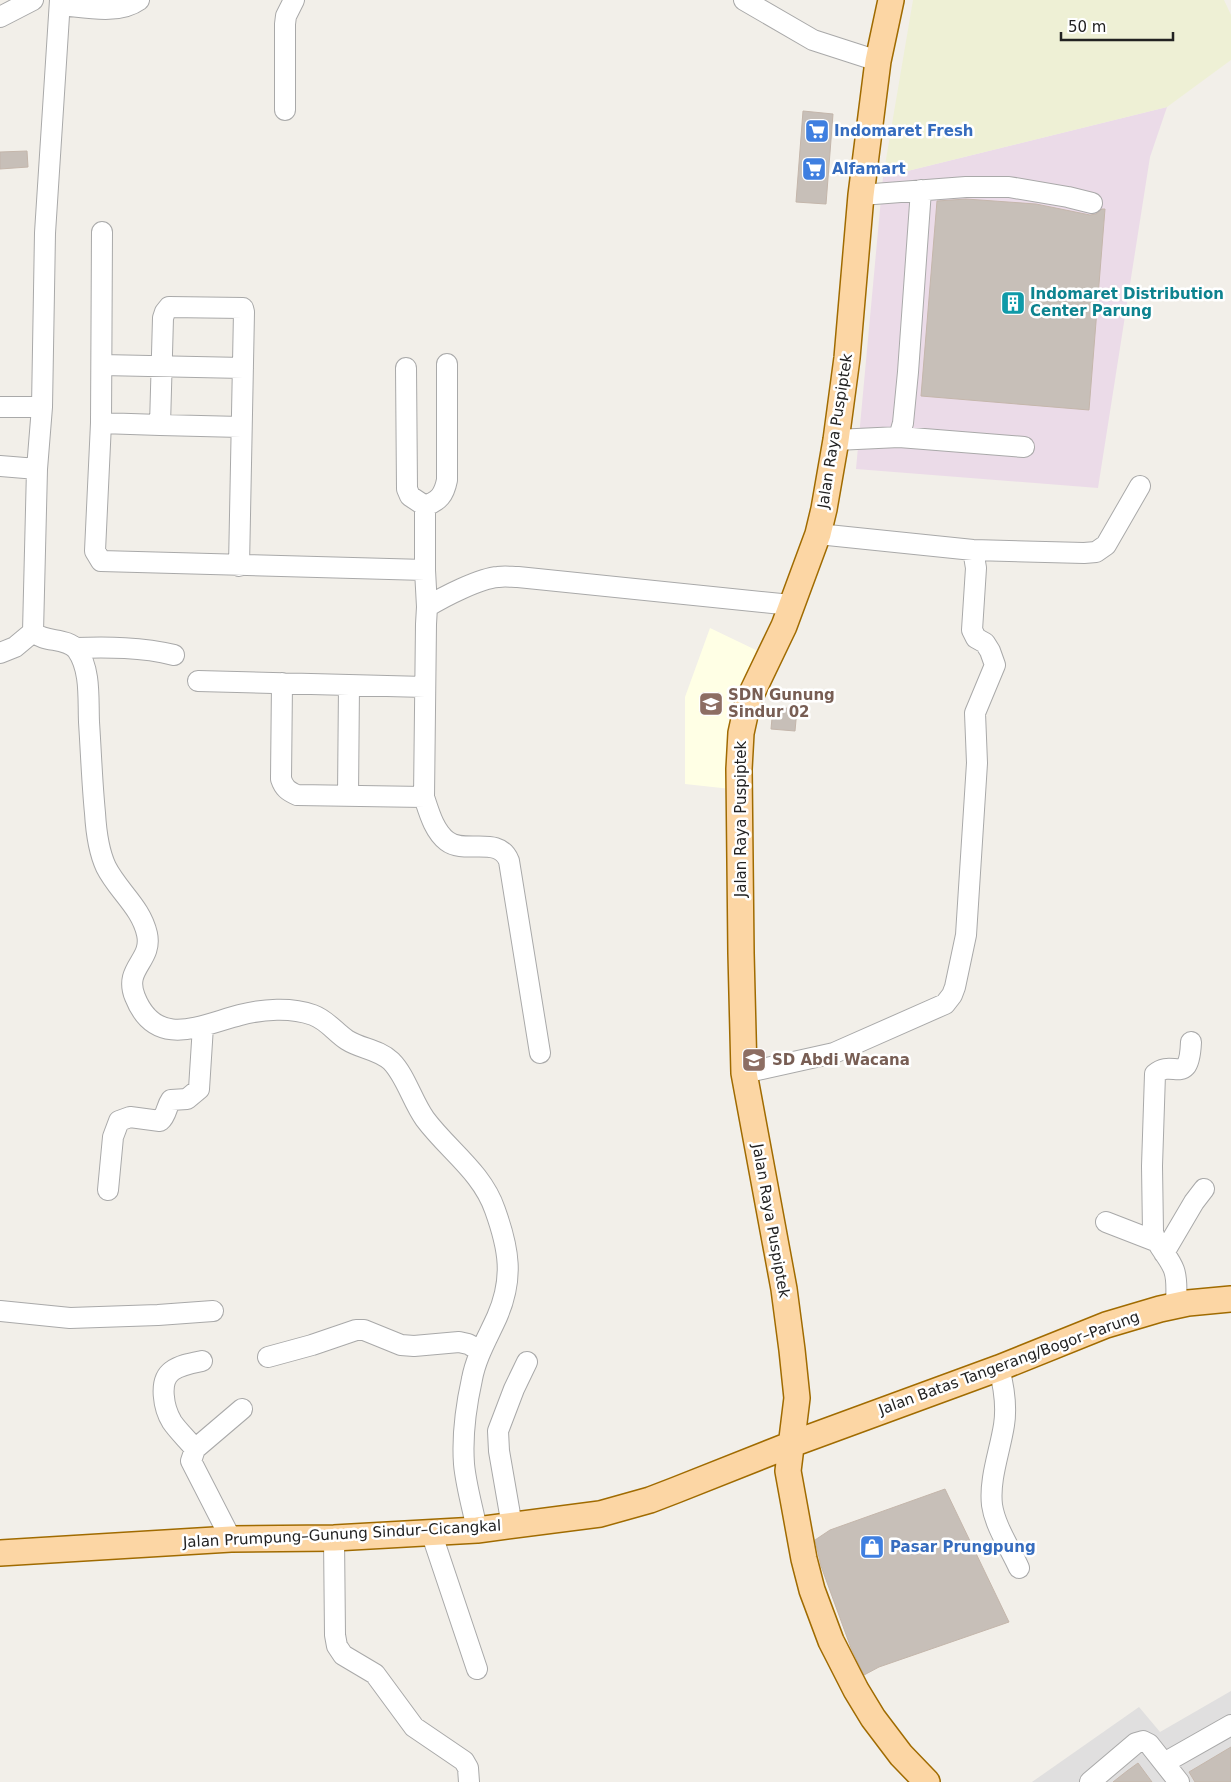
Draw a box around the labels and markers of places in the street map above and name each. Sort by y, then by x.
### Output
supermarket icon: Indomaret Fresh [804,118,830,144]
place label: Indomaret Fresh [834,122,973,140]
supermarket icon: Alfamart [801,156,827,182]
place label: Alfamart [832,160,906,178]
place label: Indomaret Distribution Center Parung [1030,285,1224,320]
building icon: Indomaret Distribution Center Parung [1000,290,1026,316]
place label: SDN Gunung Sindur 02 [728,686,835,721]
school or university icon: SDN Gunung Sindur 02 [698,691,724,717]
school or university icon: SD Abdi Wacana [741,1047,767,1073]
place label: SD Abdi Wacana [772,1051,910,1069]
shop icon: Pasar Prungpung [859,1534,885,1560]
place label: Pasar Prungpung [890,1538,1036,1556]

